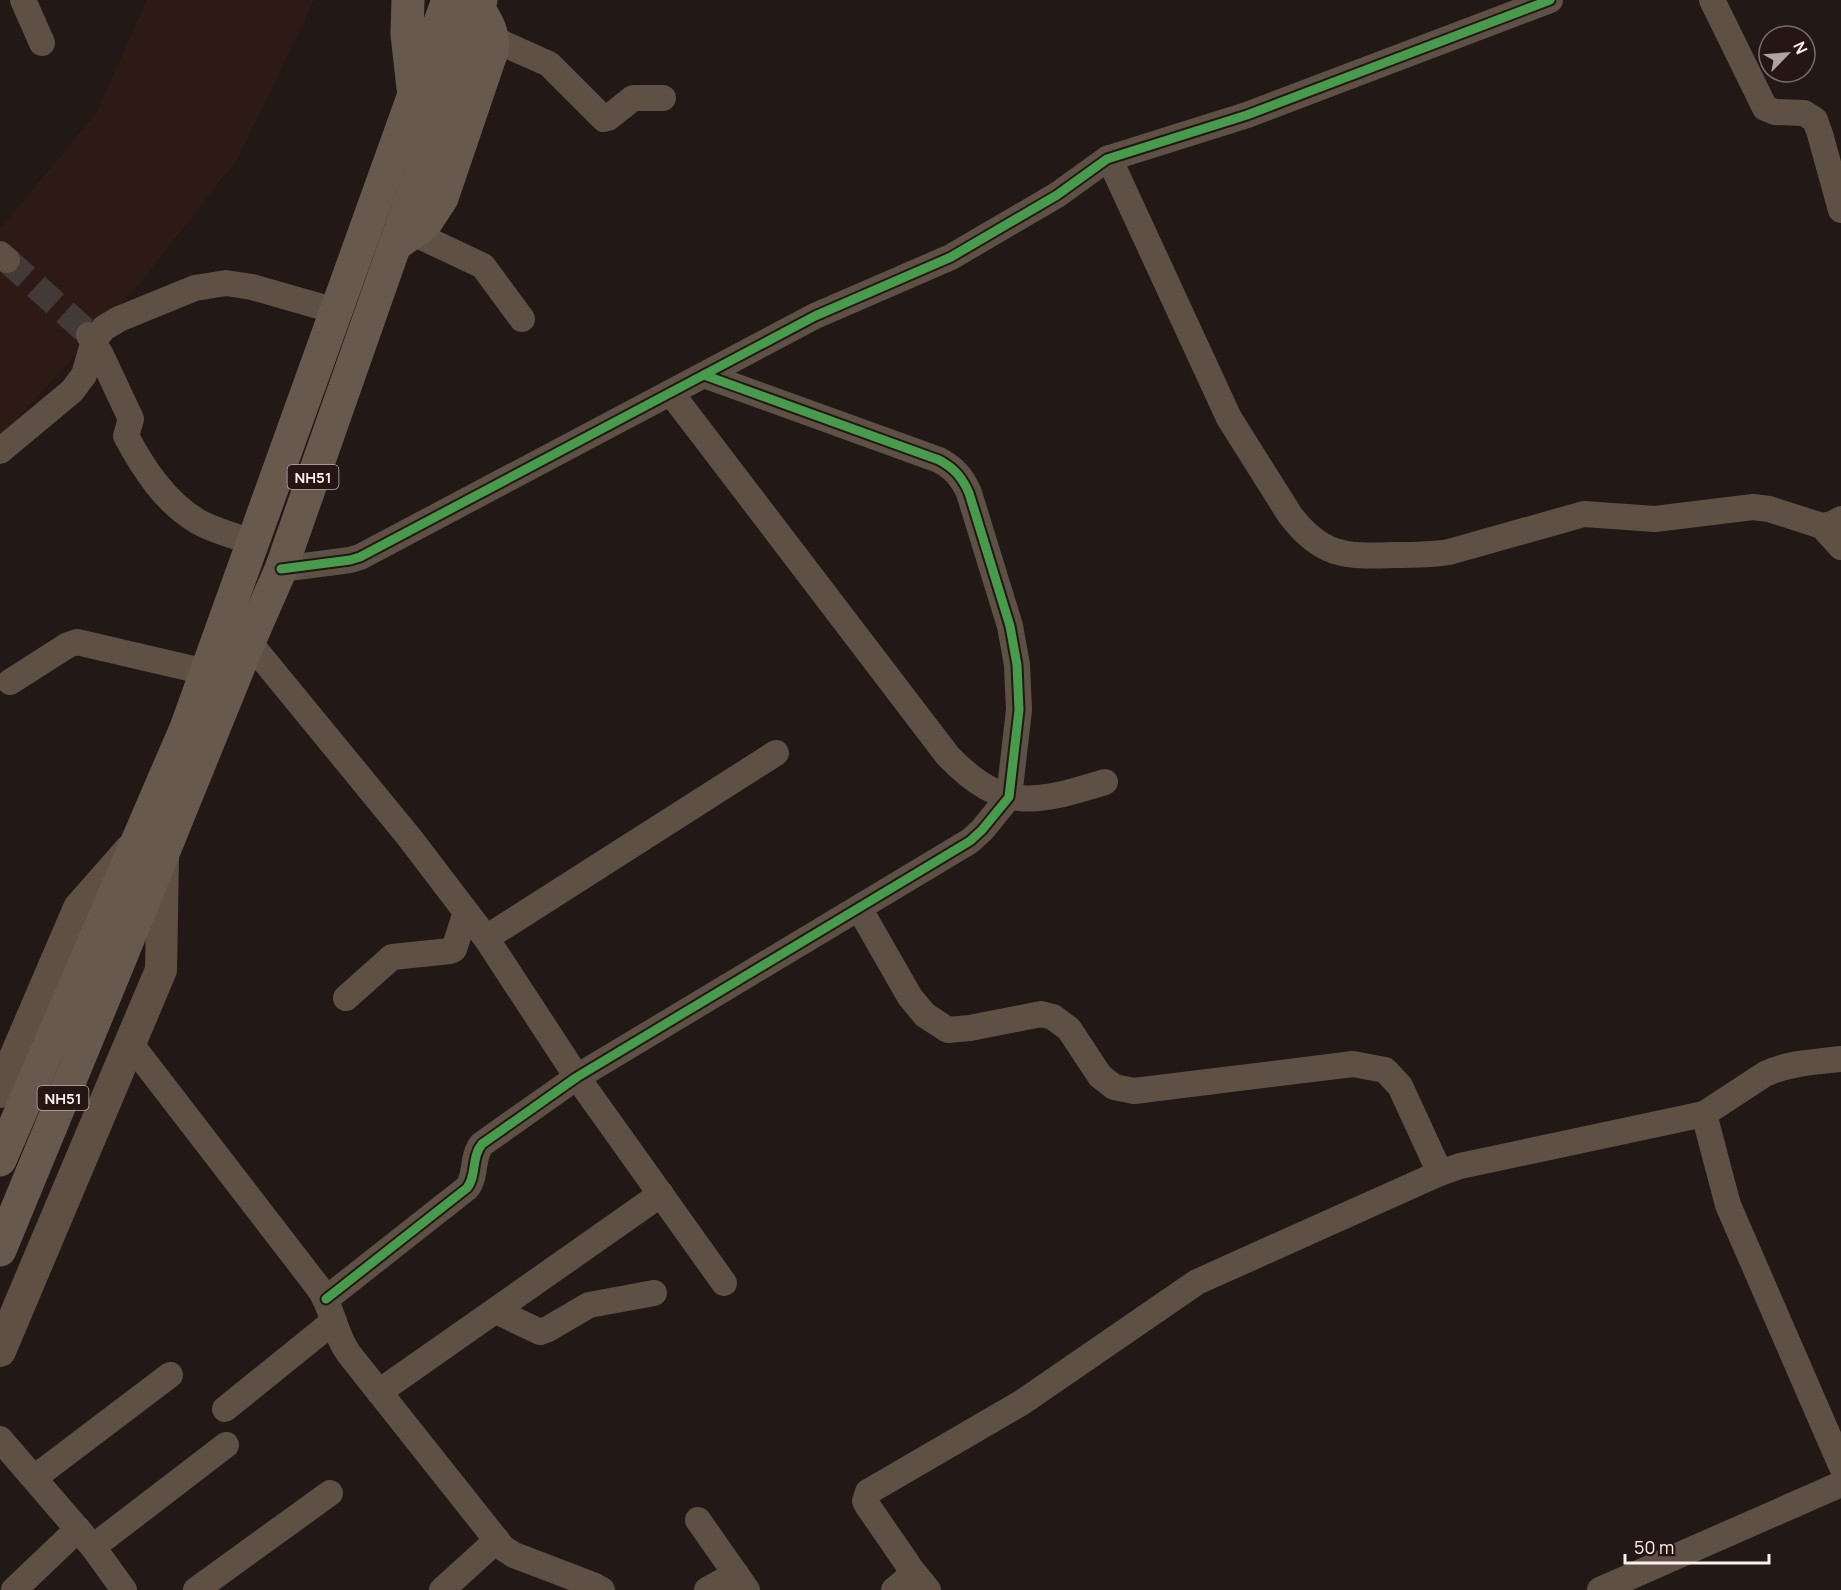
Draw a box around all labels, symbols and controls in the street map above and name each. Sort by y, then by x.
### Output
north arrow [1757,24,1817,84]
text: N [1788,38,1813,58]
road number: NH51 [288,465,338,489]
road number: NH51 [38,1086,88,1110]
scale bar [1625,1527,1769,1565]
text: 50 m [1634,1535,1674,1559]

